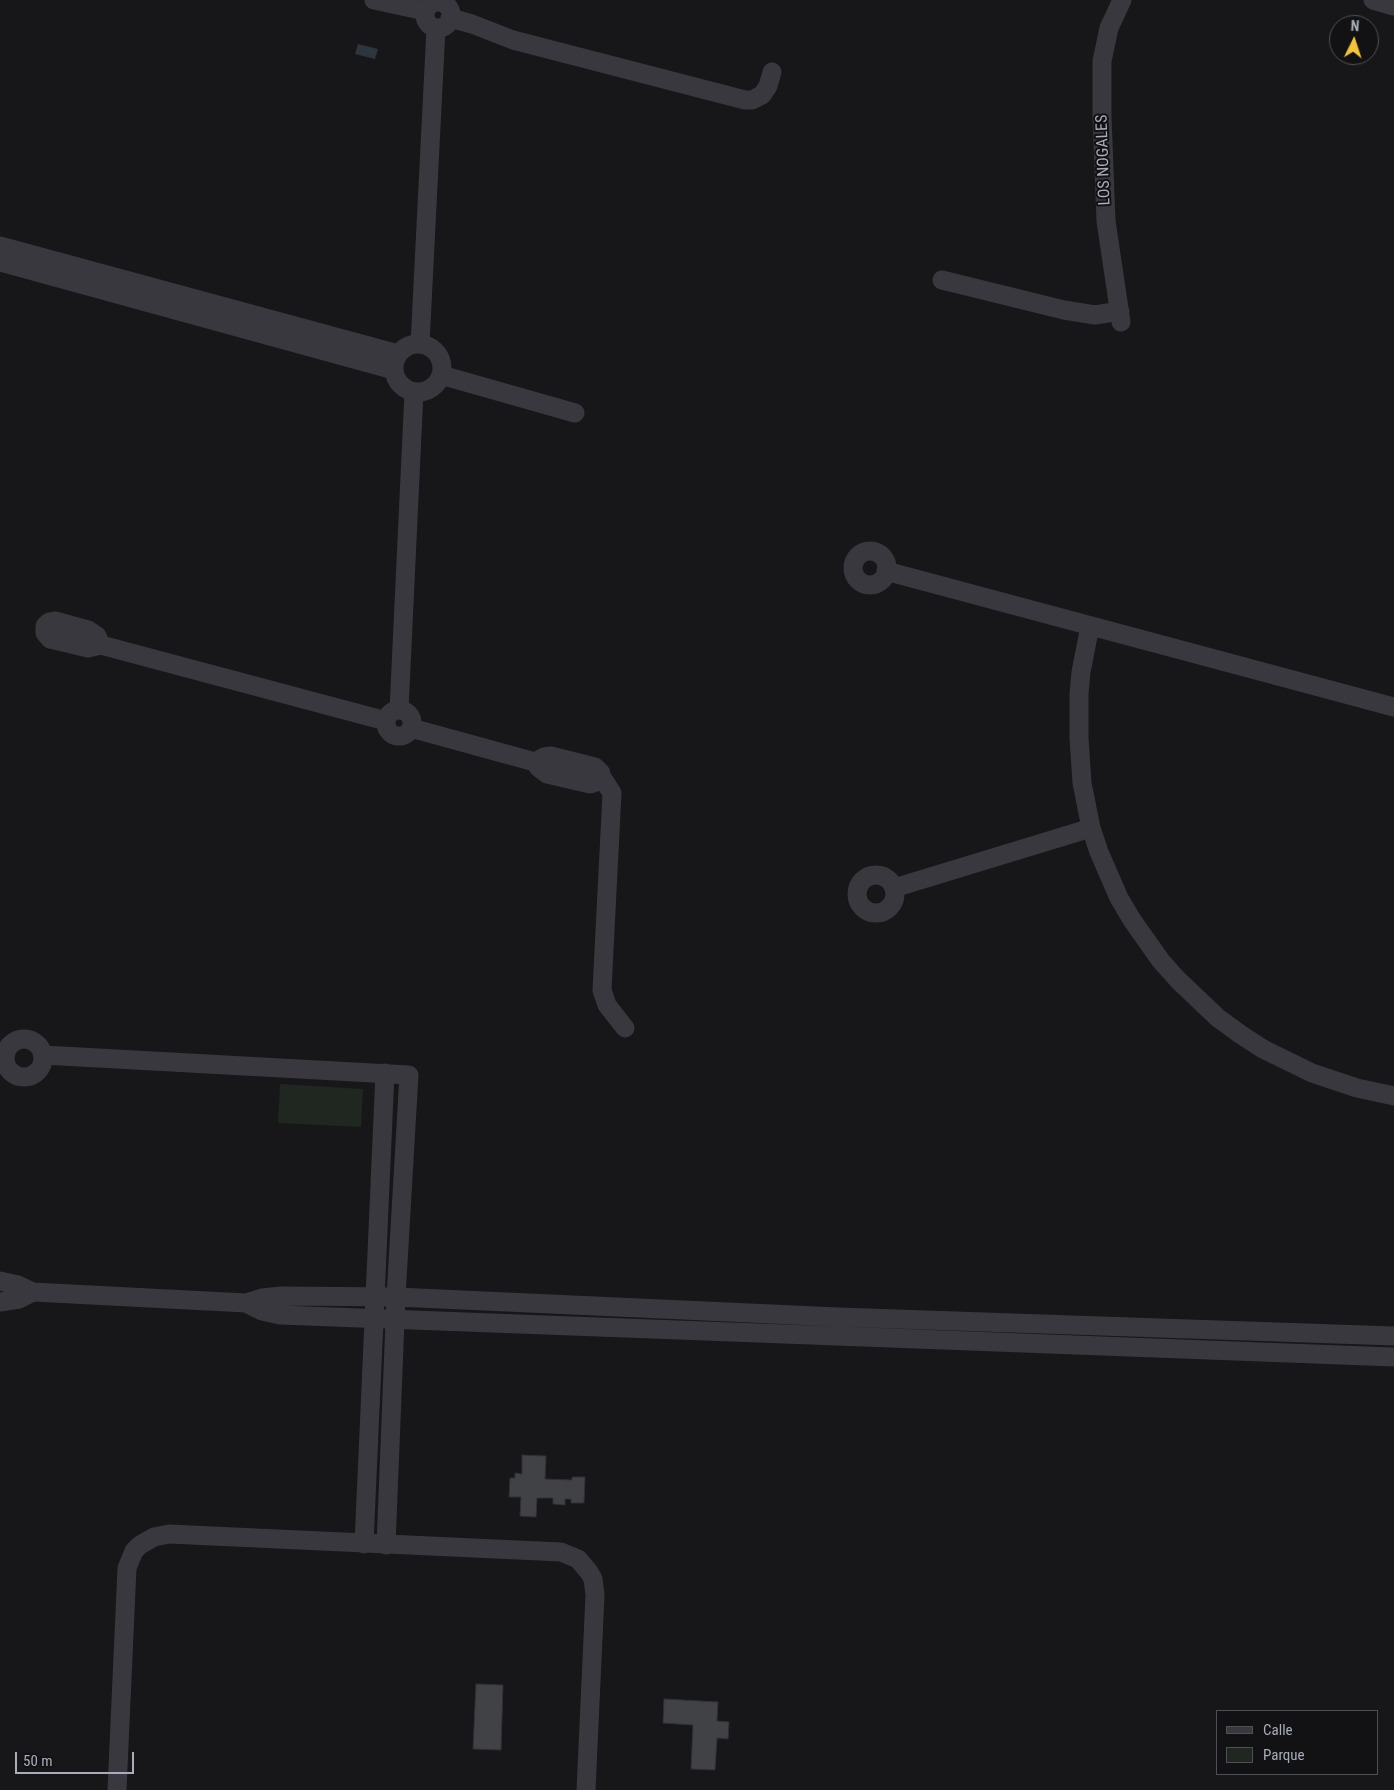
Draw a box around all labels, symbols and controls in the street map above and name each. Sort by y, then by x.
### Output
north arrow [1329,15,1379,65]
text: N [1350,18,1360,34]
street label: LOS NOGALES [1093,114,1115,206]
legend [1216,1710,1379,1775]
text: Calle [1263,1721,1293,1739]
scale bar [18,1742,136,1774]
text: Parque [1263,1746,1305,1764]
text: 50 m [23,1752,53,1770]

